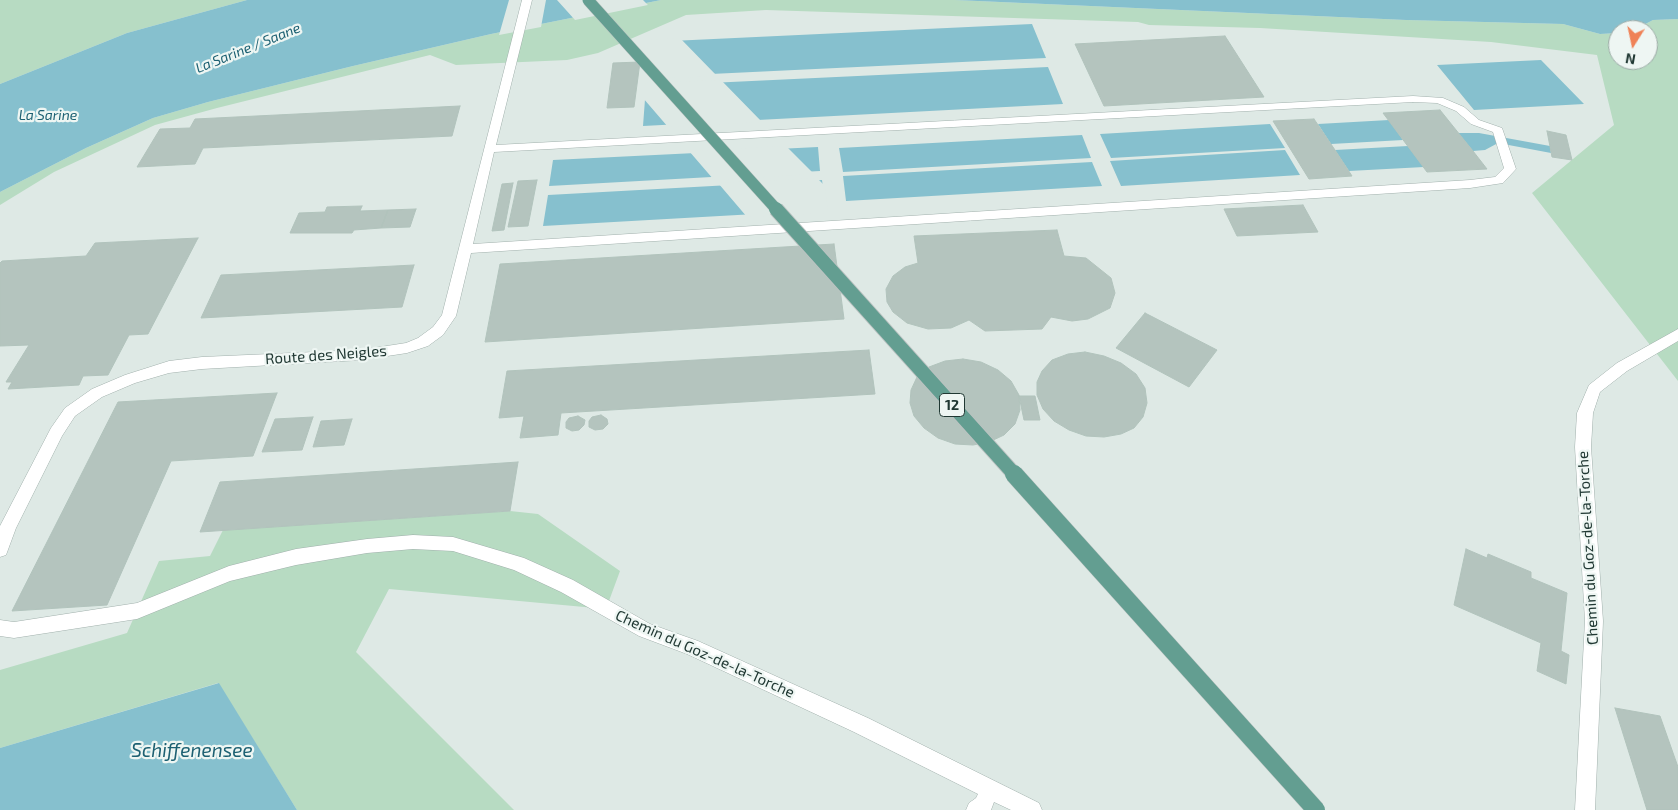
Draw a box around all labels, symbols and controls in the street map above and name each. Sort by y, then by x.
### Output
water label: La Sarine / Saane [193,19,303,77]
north arrow [1608,20,1658,70]
text: N [1624,50,1637,69]
water label: La Sarine [19,107,77,123]
street label: Route des Neigles [265,342,387,368]
road number: 12 [940,394,964,416]
street label: Chemin du Goz-de-la-Torche [1574,451,1602,645]
street label: Chemin du Goz-de-la-Torche [613,606,797,702]
water label: Schiffenensee [131,740,253,762]

